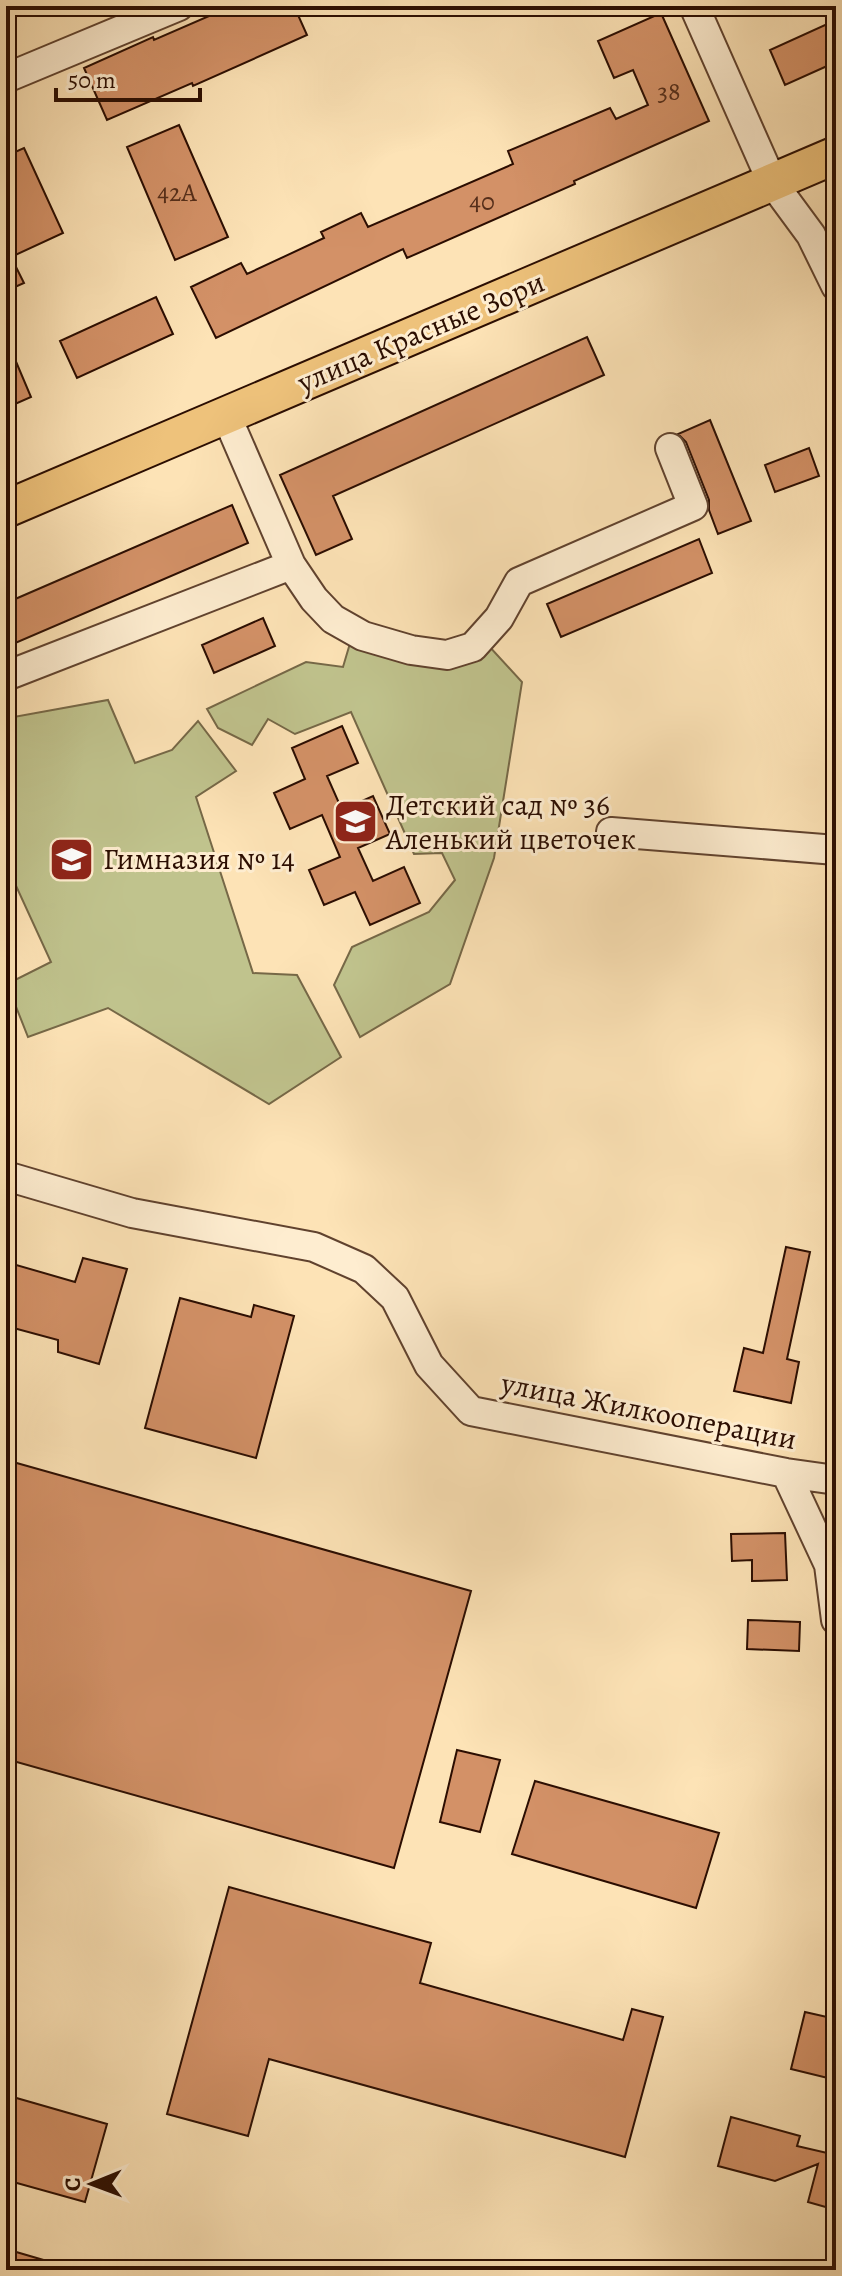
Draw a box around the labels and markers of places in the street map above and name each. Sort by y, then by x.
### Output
place label: Детский сад № 36 Аленький цветочек [385,785,636,859]
school or university icon: Детский сад № 36 Аленький цветочек [331,798,379,846]
school or university icon: Гимназия № 14 [48,835,96,883]
place label: Гимназия № 14 [103,839,295,879]

